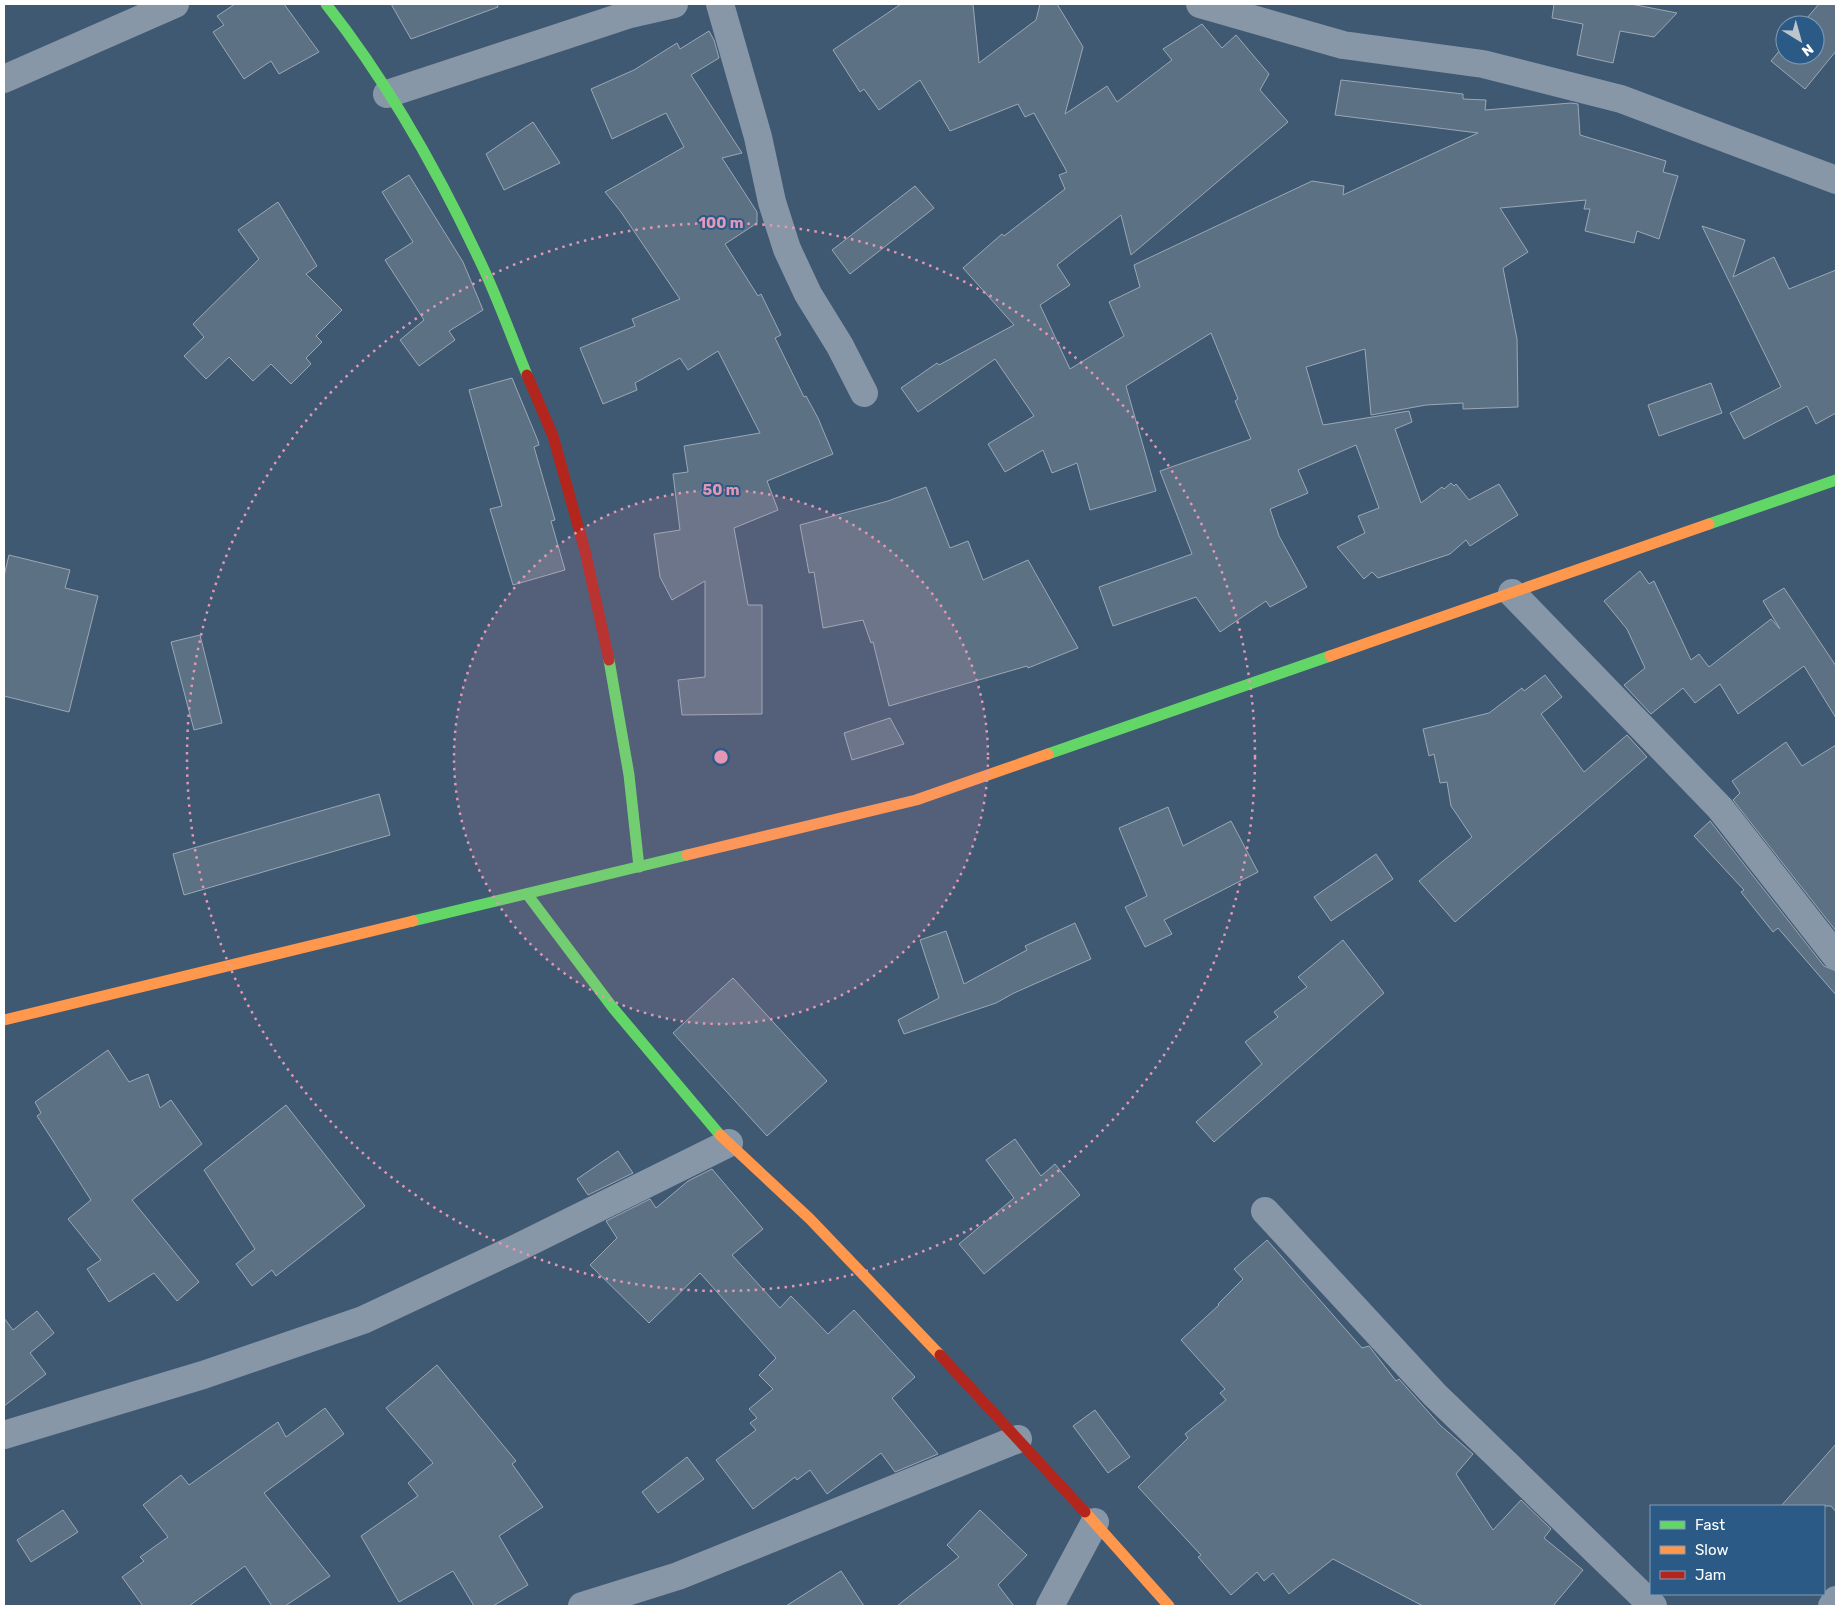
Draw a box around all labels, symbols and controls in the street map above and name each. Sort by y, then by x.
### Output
north arrow [1775,15,1825,65]
text: N [1798,40,1817,60]
text: 100 m [699,214,743,232]
text: 50 m [703,481,739,499]
centre of rings [712,748,730,766]
legend [1650,1505,1825,1595]
text: Fast [1695,1516,1725,1534]
text: Slow [1695,1541,1728,1559]
text: Jam [1695,1566,1726,1584]

